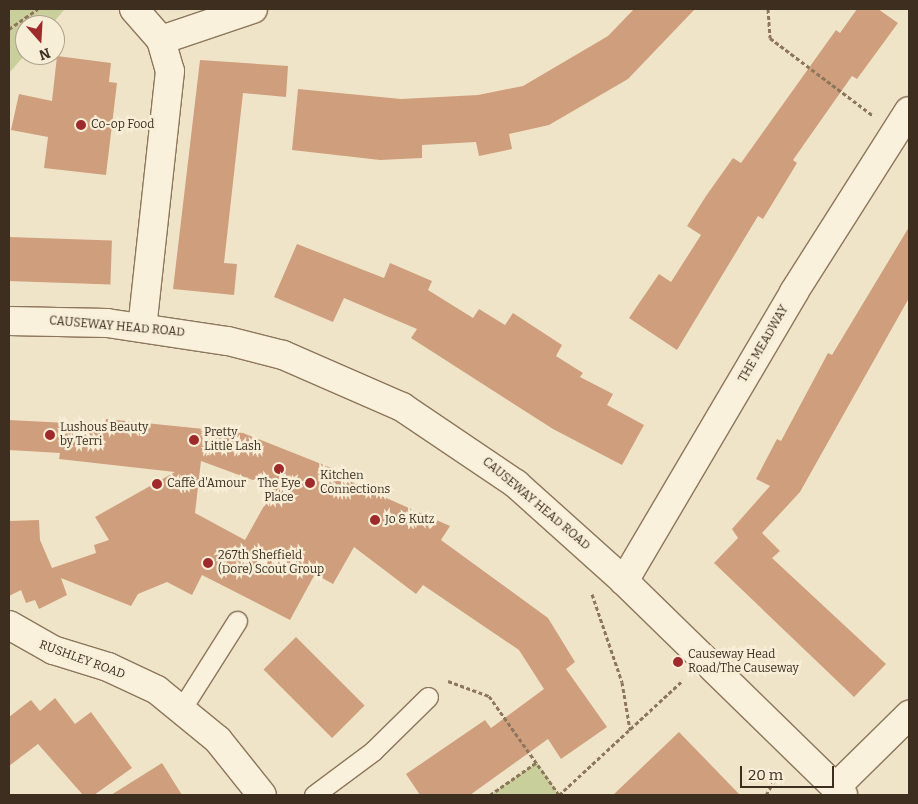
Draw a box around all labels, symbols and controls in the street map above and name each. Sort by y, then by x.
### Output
north arrow [15,15,65,65]
text: N [37,44,53,64]
place label: Co-op Food [91,118,154,132]
marker: Co-op Food [75,119,87,131]
street label: THE MEADWAY [736,303,792,385]
street label: CAUSEWAY HEAD ROAD [49,314,185,340]
place label: Lushous Beauty by Terri [60,421,148,449]
place label: Pretty Little Lash [204,426,261,454]
marker: Lushous Beauty by Terri [44,429,56,441]
marker: Pretty Little Lash [188,434,200,446]
street label: CAUSEWAY HEAD ROAD [479,455,593,553]
marker: The Eye Place [273,463,285,475]
place label: Kitchen Connections [320,469,390,497]
place label: Caffè d'Amour [167,477,246,491]
place label: The Eye Place [257,477,301,505]
marker: Kitchen Connections [304,477,316,489]
marker: Caffè d'Amour [151,478,163,490]
place label: Jo & Kutz [385,513,434,527]
marker: Jo & Kutz [369,514,381,526]
place label: 267th Sheffield (Dore) Scout Group [218,549,324,577]
marker: 267th Sheffield (Dore) Scout Group [202,557,214,569]
street label: RUSHLEY ROAD [37,638,127,682]
place label: Causeway Head Road/The Causeway [688,648,799,676]
marker: Causeway Head Road/The Causeway [672,656,684,668]
scale bar [743,756,837,788]
text: 20 m [748,766,783,784]

